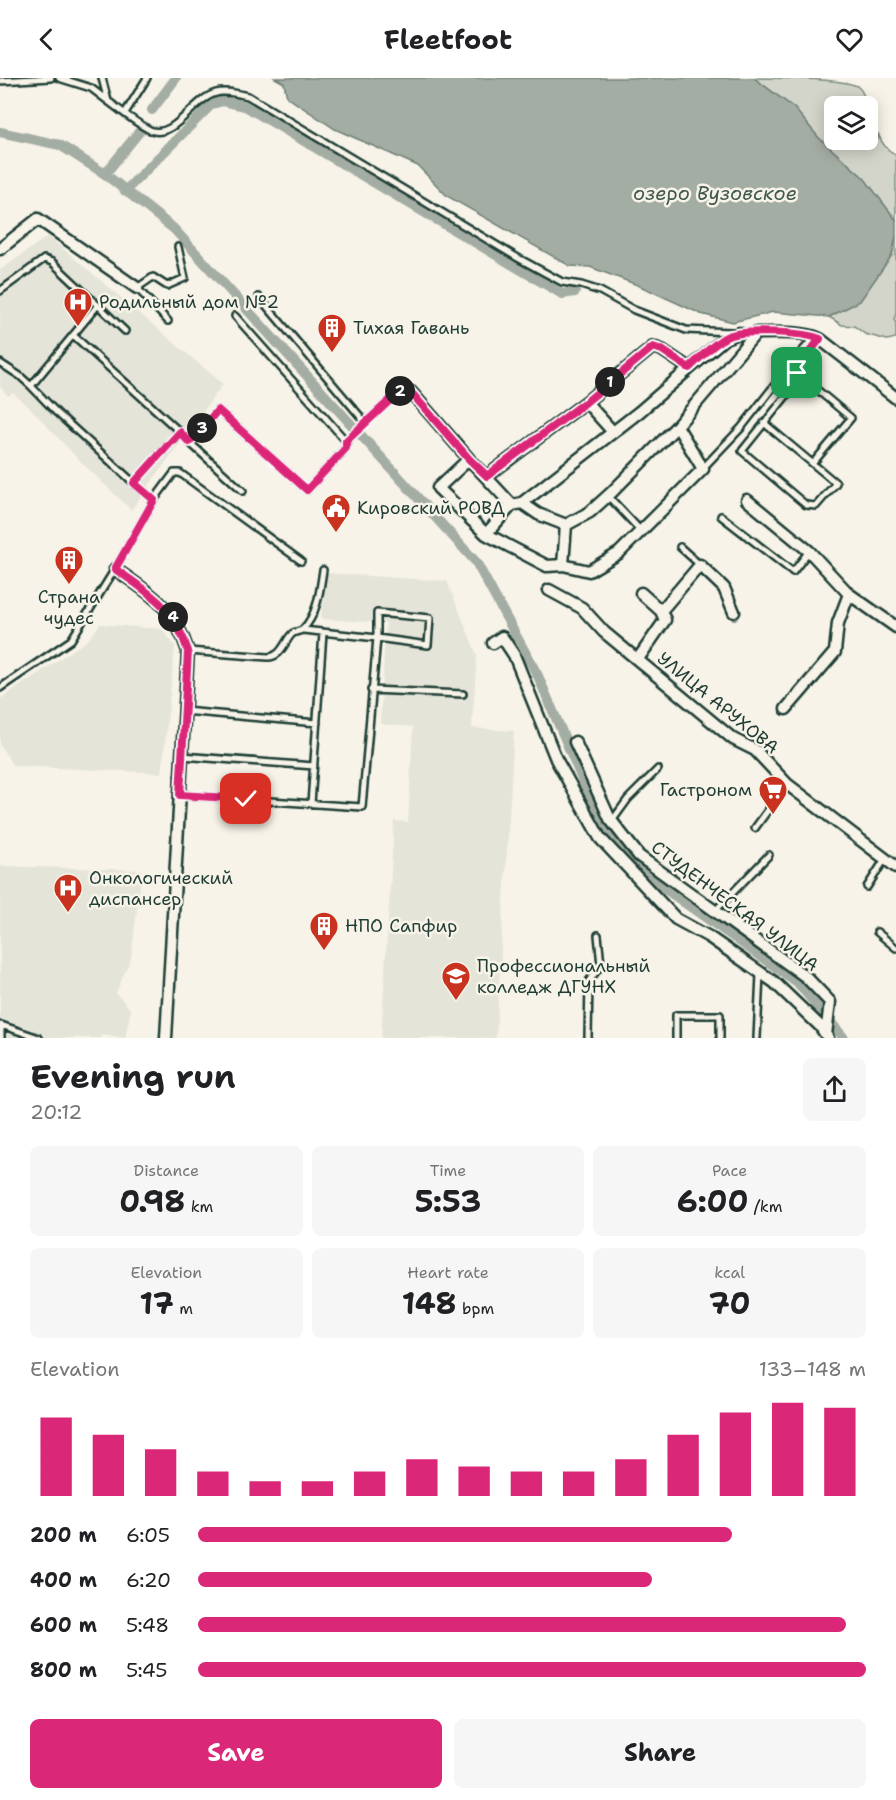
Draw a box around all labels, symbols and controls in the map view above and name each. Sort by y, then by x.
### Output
text: Fleetfoot [384,21,512,58]
icon: back [30,23,63,56]
icon: heart [833,23,866,56]
map controls [824,96,878,150]
button: layers [824,96,878,150]
water label: озеро Вузовское [633,180,797,206]
hospital icon: Родильный дом №2 [62,286,94,328]
place label: Родильный дом №2 [99,290,279,314]
building icon: Тихая Гавань [316,312,348,354]
place label: Тихая Гавань [353,316,469,340]
pin [771,347,822,398]
icon: arrive [780,356,813,389]
pin: 1 [595,367,625,397]
text: 1 [606,371,614,392]
pin: 2 [385,376,415,406]
text: 2 [394,380,406,401]
pin: 3 [187,413,217,443]
text: 3 [196,417,208,438]
public building icon: Кировский РОВД [320,492,352,534]
place label: Кировский РОВД [357,496,505,520]
building icon: Страна чудес [53,544,85,586]
place label: Страна чудес [38,585,100,630]
pin: 4 [158,602,188,632]
text: 4 [167,606,179,627]
street label: УЛИЦА АРУХОВА [652,647,784,759]
pin [220,773,271,824]
supermarket icon: Гастроном [757,774,789,816]
place label: Гастроном [660,778,752,802]
icon: check [229,782,262,815]
street label: СТУДЕНЧЕСКАЯ УЛИЦА [646,835,824,977]
place label: Онкологический диспансер [89,866,233,911]
hospital icon: Онкологический диспансер [52,872,84,914]
building icon: НПО Сапфир [308,910,340,952]
place label: НПО Сапфир [345,914,457,938]
place label: Профессиональный колледж ДГУНХ [477,954,651,999]
school or university icon: Профессиональный колледж ДГУНХ [440,960,472,1002]
text: Evening run [30,1054,236,1099]
button: share [803,1058,866,1121]
text: 20:12 [30,1099,82,1125]
text: Distance [134,1160,199,1181]
text: Time [430,1160,466,1181]
text: Pace [712,1160,747,1181]
text: 0.98 [119,1181,185,1222]
text: 5:53 [415,1181,481,1222]
text: 6:00 [677,1181,748,1222]
text: km [185,1196,213,1217]
text: /km [748,1196,782,1217]
text: Elevation [131,1262,202,1283]
text: Heart rate [407,1262,489,1283]
text: kcal [714,1262,745,1283]
text: 17 [140,1283,174,1324]
text: 148 [402,1283,457,1324]
text: 70 [709,1283,751,1324]
text: m [174,1298,193,1319]
text: bpm [457,1298,494,1319]
text: Elevation [30,1356,120,1382]
text: 133–148 m [759,1356,866,1382]
text: 200 m [30,1522,97,1548]
text: 6:05 [126,1522,170,1548]
text: 400 m [30,1567,97,1593]
text: 6:20 [126,1567,171,1593]
text: 600 m [30,1612,97,1638]
text: 5:48 [126,1612,169,1638]
text: 800 m [30,1657,97,1683]
text: 5:45 [126,1657,167,1683]
button: Save [30,1719,442,1788]
button: Share [454,1719,866,1788]

